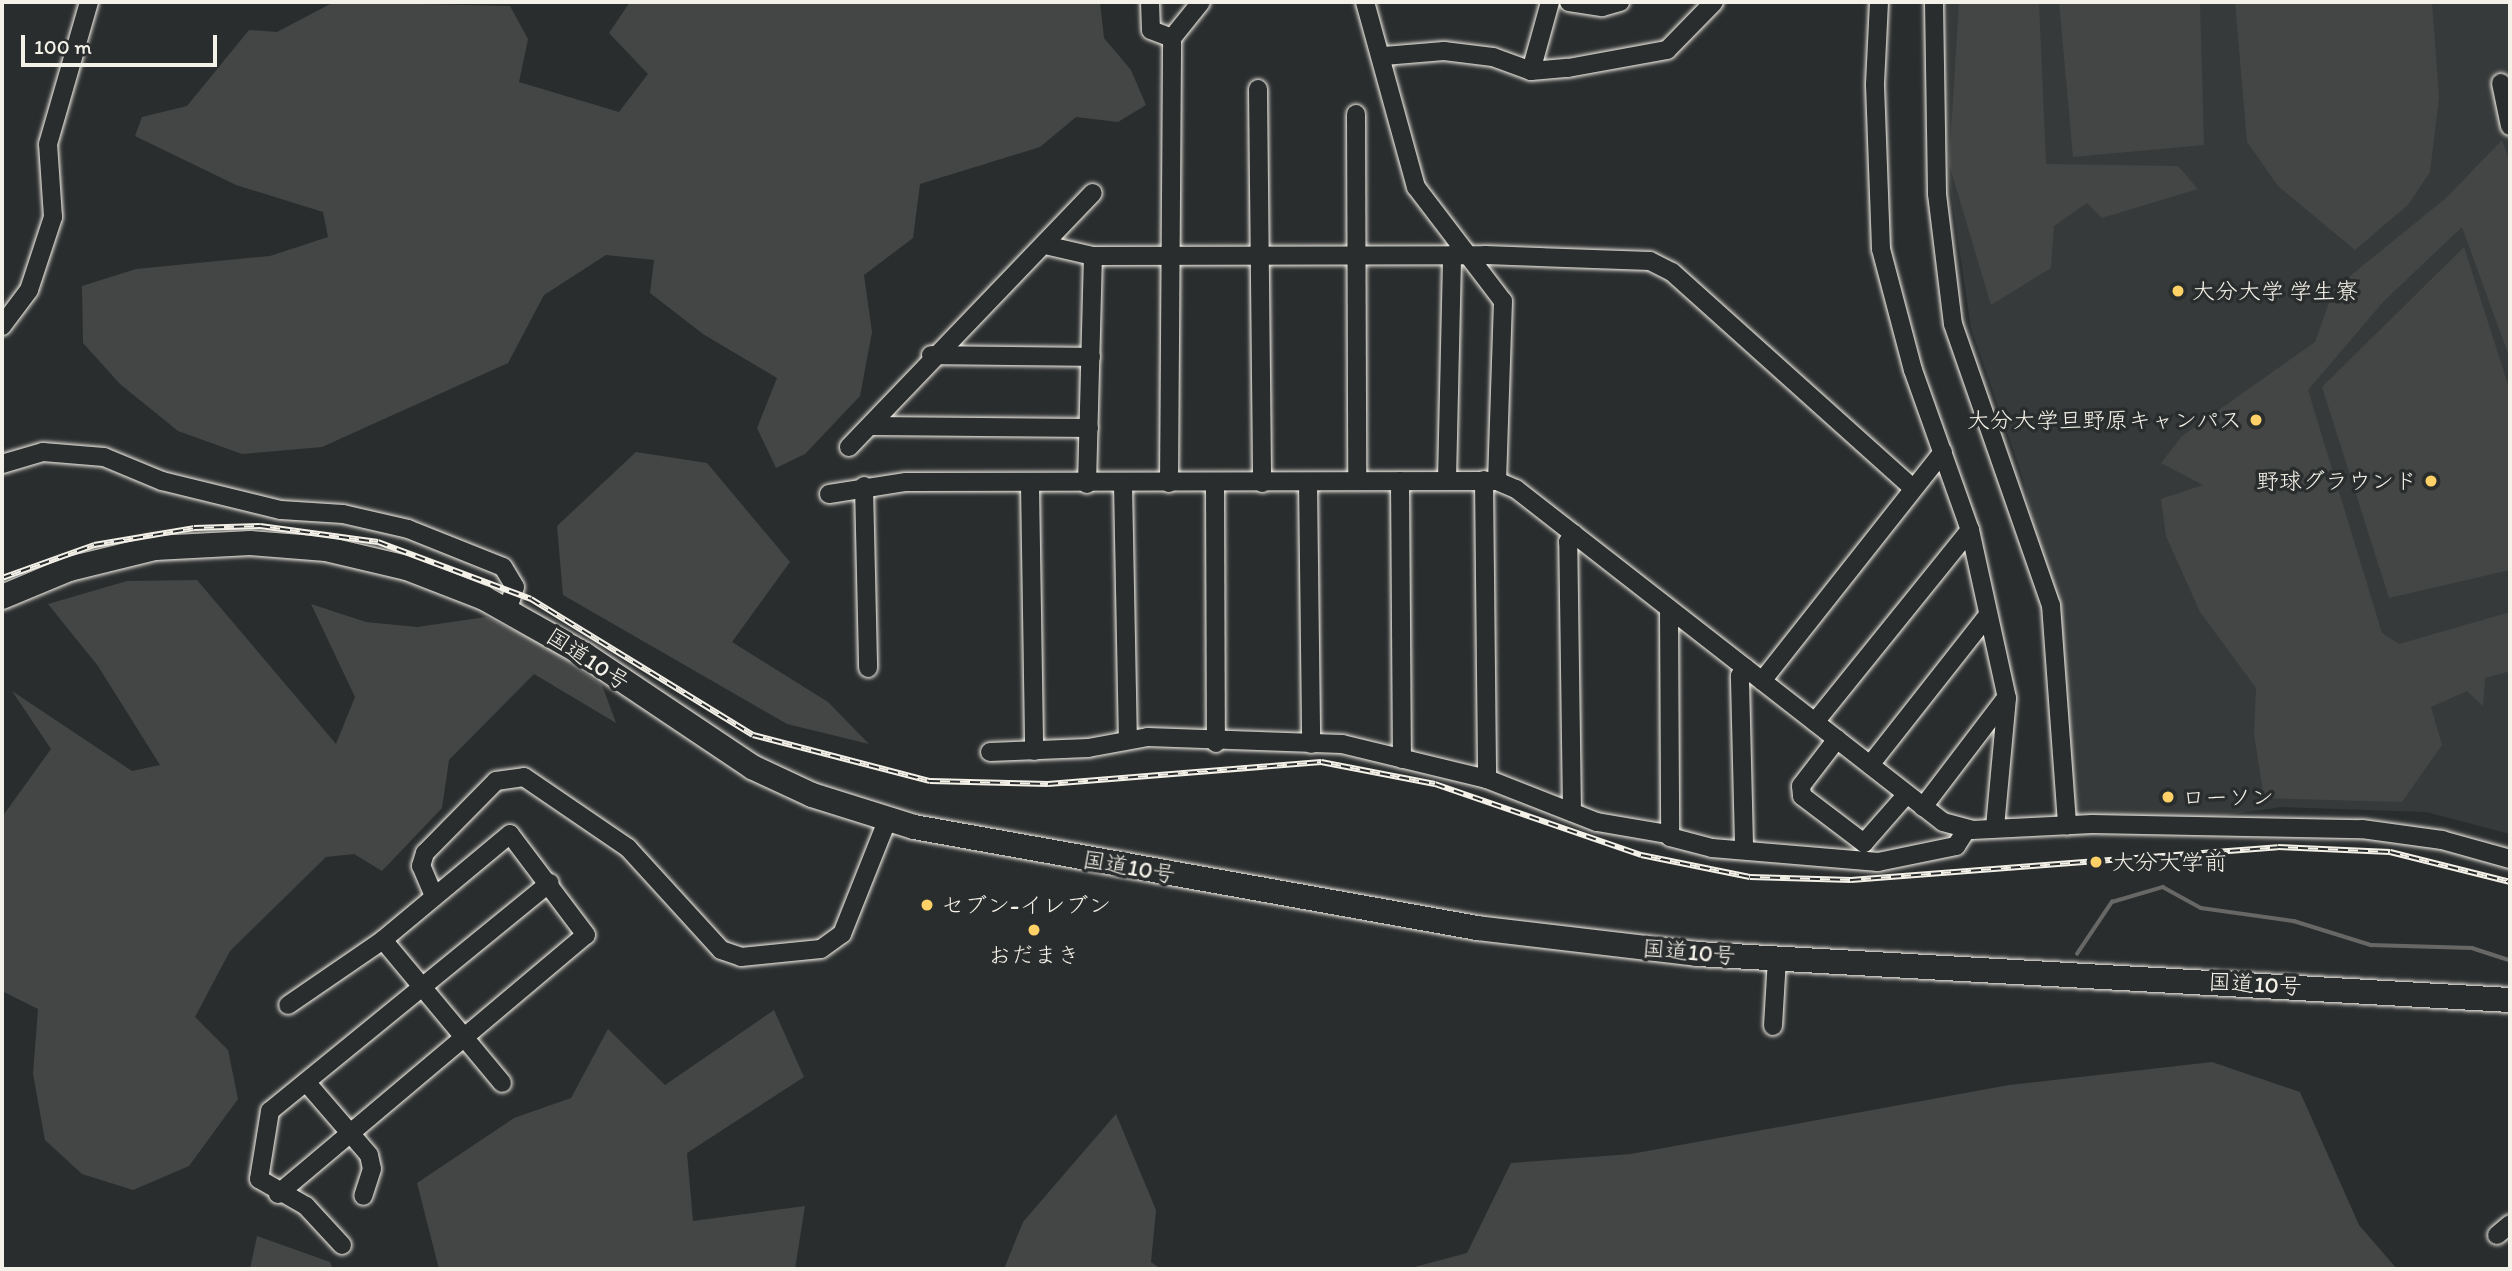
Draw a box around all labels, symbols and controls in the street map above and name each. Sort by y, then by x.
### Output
scale bar [24,21,220,65]
text: 100 m [34,34,92,59]
place label: 大分大学 学生寮 [2192,277,2358,305]
marker: 大分大学 学生寮 [2170,283,2186,299]
place label: 大分大学旦野原キャンパス [1966,406,2242,434]
marker: 大分大学旦野原キャンパス [2248,412,2264,428]
place label: 野球グラウンド [2256,467,2417,495]
marker: 野球グラウンド [2423,473,2439,489]
street label: 国道10号 [541,622,635,696]
place label: ローソン [2182,783,2274,811]
marker: ローソン [2160,789,2176,805]
street label: 国道10号 [1080,845,1178,889]
place label: 大分大学前 [2112,848,2227,876]
marker: 大分大学前 [2086,852,2106,872]
place label: セブン-イレブン [941,891,1111,919]
marker: セブン-イレブン [919,897,935,913]
marker: おだまき [1026,922,1042,938]
street label: 国道10号 [1641,934,1737,970]
place label: おだまき [988,941,1080,969]
street label: 国道10号 [2207,968,2303,1000]

